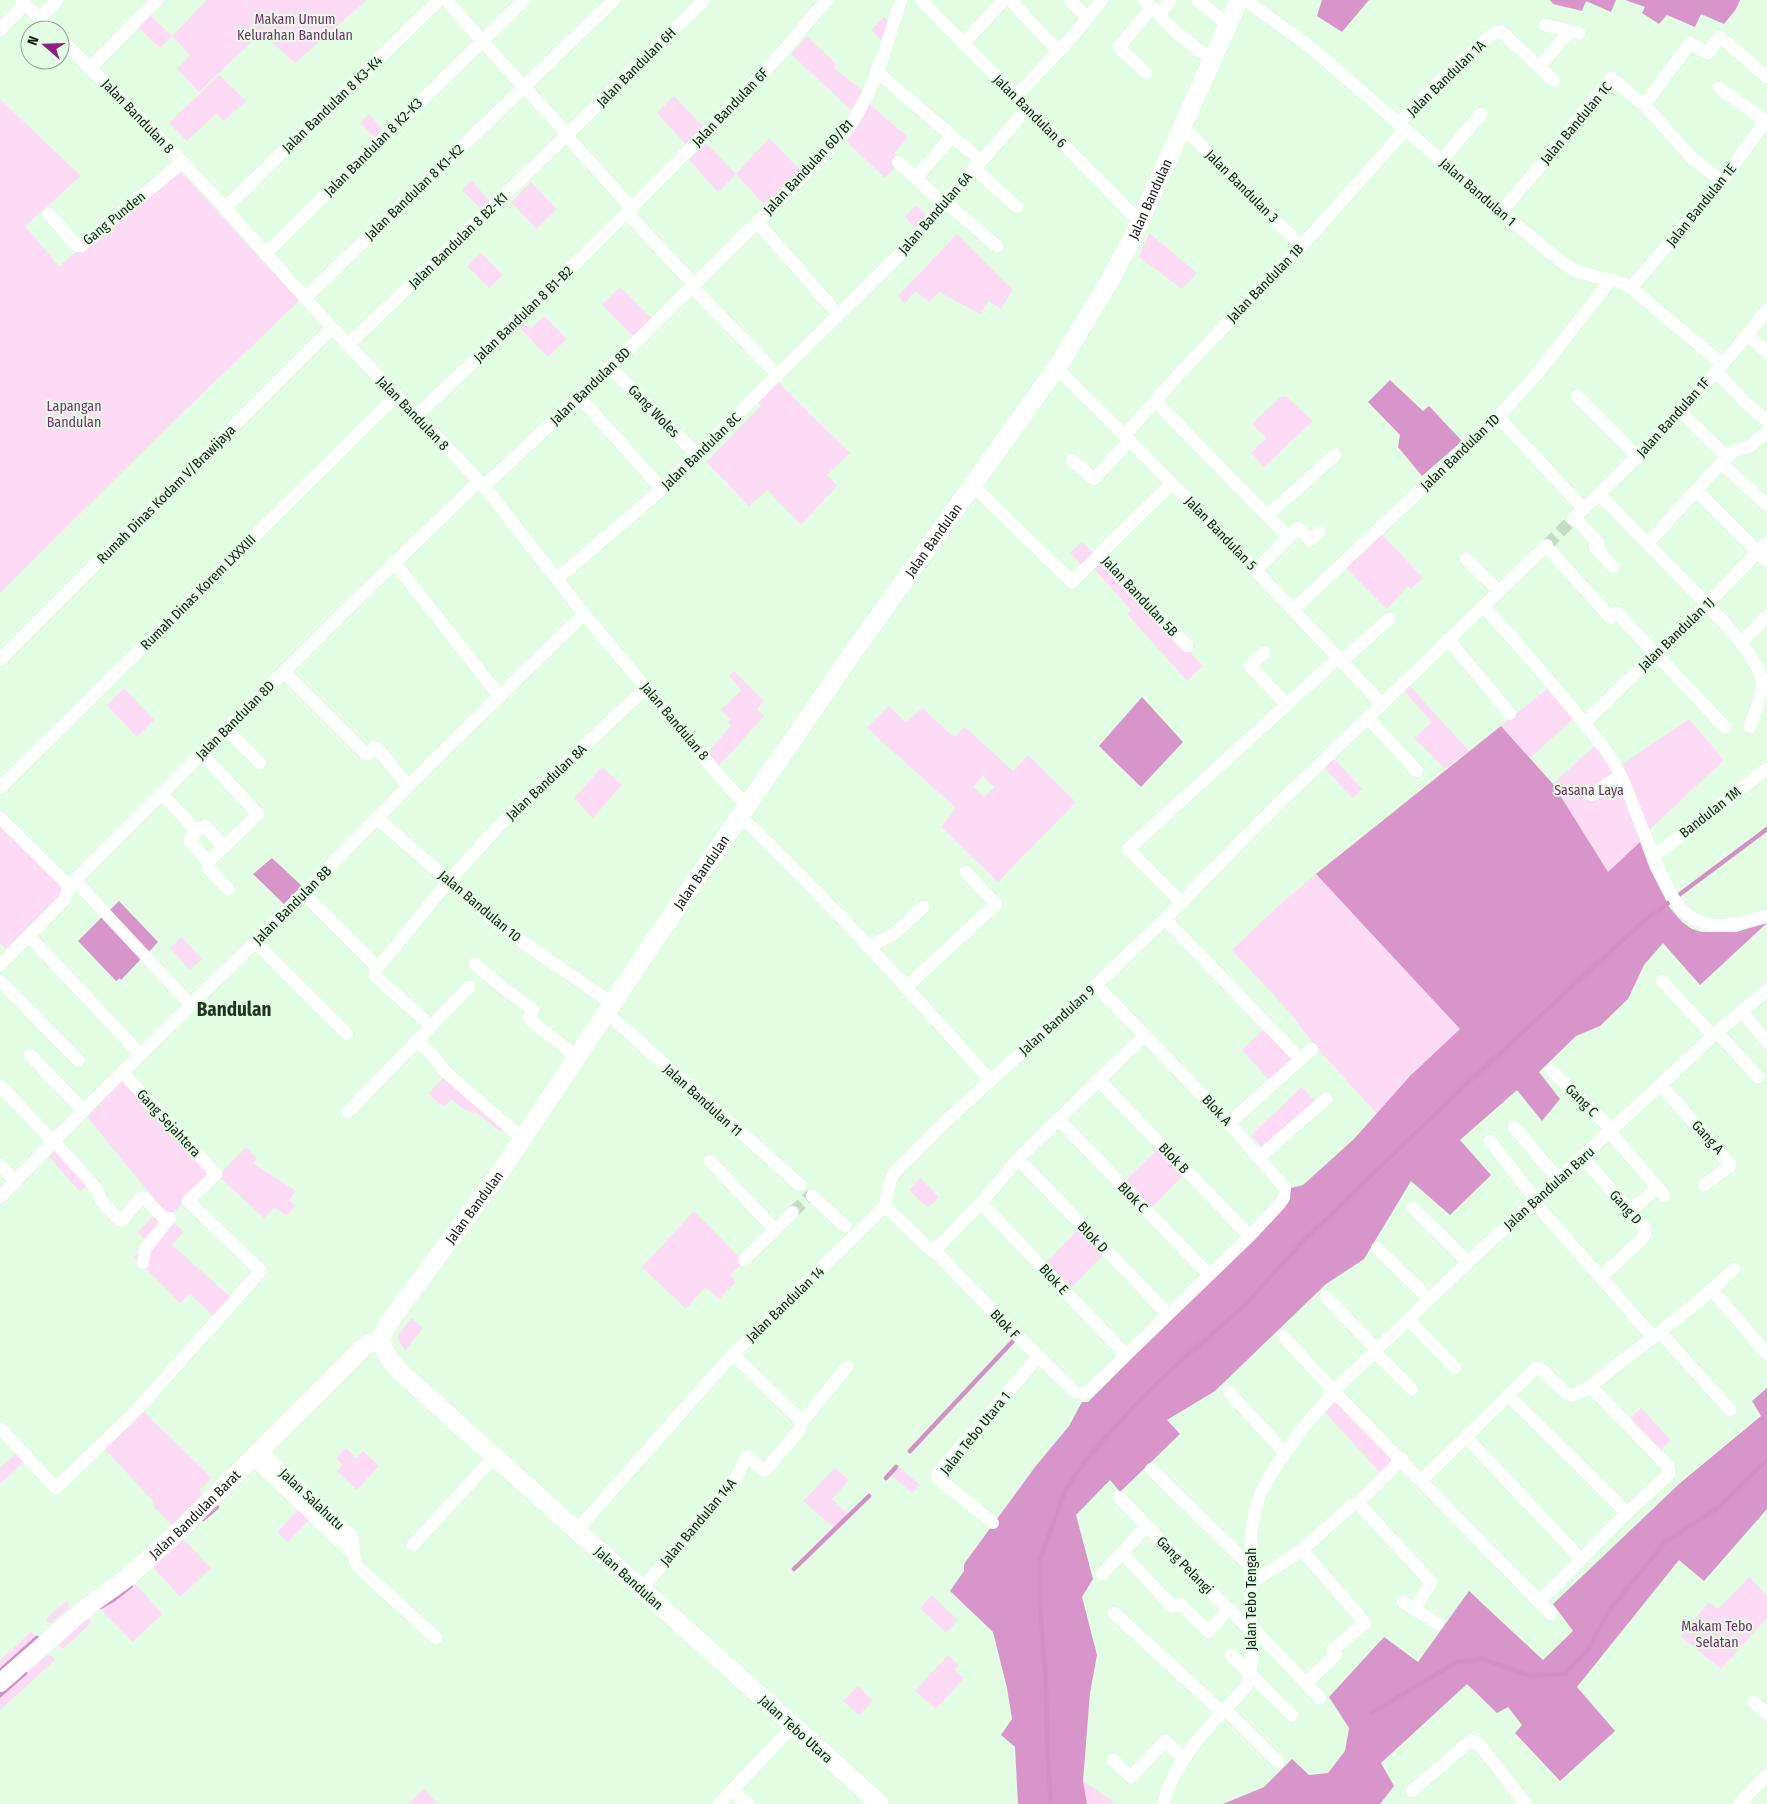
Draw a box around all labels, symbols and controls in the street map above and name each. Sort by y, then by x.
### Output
park label: Makam Umum Kelurahan Bandulan [237,11,353,44]
north arrow [20,20,70,70]
street label: Jalan Bandulan 6H [593,24,679,110]
text: N [24,34,43,48]
street label: Jalan Bandulan 1A [1404,36,1490,120]
street label: Jalan Bandulan 8 K3-K4 [279,52,386,157]
street label: Jalan Bandulan 6F [689,65,772,150]
street label: Jalan Bandulan 6 [990,71,1070,152]
street label: Jalan Bandulan 8 [98,76,177,157]
street label: Jalan Bandulan 1C [1537,79,1616,168]
street label: Jalan Bandulan 8 K2-K3 [321,95,426,200]
street label: Jalan Bandulan 6D/B1 [760,116,857,218]
street label: Jalan Bandulan 8 K1-K2 [361,141,467,244]
street label: Jalan Bandulan 3 [1202,146,1282,226]
street label: Jalan Bandulan 1 [1436,155,1519,230]
street label: Jalan Bandulan [1125,156,1176,242]
street label: Jalan Bandulan 1E [1663,160,1740,250]
street label: Jalan Bandulan 6A [895,168,976,258]
street label: Gang Punden [80,188,149,249]
street label: Jalan Bandulan 8 B2-K1 [405,189,511,292]
street label: Jalan Bandulan 1B [1224,240,1307,326]
street label: Jalan Bandulan 8 B1-B2 [470,263,576,366]
street label: Jalan Bandulan 8D [547,344,634,429]
street label: Jalan Bandulan 8 [373,373,452,454]
street label: Jalan Bandulan 1F [1633,374,1714,461]
street label: Gang Woles [624,382,683,441]
park label: Lapangan Bandulan [46,398,102,431]
street label: Jalan Bandulan 8C [658,409,745,493]
street label: Jalan Bandulan 1D [1417,410,1503,494]
street label: Rumah Dinas Kodam V/Brawijaya [93,421,239,567]
street label: Jalan Bandulan 5 [1181,493,1260,574]
street label: Jalan Bandulan [902,500,966,581]
street label: Rumah Dinas Korem LXXXIII [137,531,260,654]
street label: Jalan Bandulan 5B [1098,553,1181,640]
street label: Jalan Bandulan 1J [1635,594,1718,675]
street label: Jalan Bandulan 8D [192,677,278,763]
street label: Jalan Bandulan 8 [637,679,712,764]
street label: Jalan Bandulan 8A [503,740,591,824]
park label: Sasana Laya [1554,782,1624,799]
street label: Bandulan 1M [1676,783,1744,842]
street label: Jalan Bandulan [670,832,733,913]
street label: Jalan Bandulan 8B [249,862,335,948]
street label: Jalan Bandulan 10 [435,867,524,946]
street label: Jalan Bandulan 9 [1016,982,1099,1059]
district label: Bandulan [197,998,271,1021]
street label: Jalan Bandulan 11 [660,1060,746,1140]
street label: Gang C [1562,1080,1602,1120]
street label: Gang Sejahtera [133,1086,204,1161]
street label: Blok A [1198,1091,1236,1130]
street label: Gang A [1688,1117,1728,1158]
street label: Blok B [1155,1139,1193,1177]
street label: Jalan Bandulan Baru [1500,1143,1598,1234]
street label: Jalan Bandulan [442,1168,507,1247]
street label: Blok C [1114,1179,1151,1216]
street label: Gang D [1606,1187,1645,1228]
street label: Blok D [1074,1218,1111,1256]
street label: Blok E [1035,1261,1072,1298]
street label: Jalan Bandulan 14 [743,1263,828,1346]
street label: Blok F [987,1306,1023,1343]
street label: Jalan Tebo Utara 1 [937,1388,1014,1478]
street label: Jalan Salahutu [276,1465,348,1534]
street label: Jalan Bandulan Barat [146,1466,245,1563]
street label: Jalan Bandulan 14A [657,1475,740,1570]
street label: Gang Pelangi [1153,1533,1216,1598]
street label: Jalan Bandulan [591,1543,666,1614]
street label: Jalan Tebo Tengah [1243,1548,1260,1650]
park label: Makam Tebo Selatan [1681,1618,1753,1651]
street label: Jalan Tebo Utara [755,1692,836,1767]

